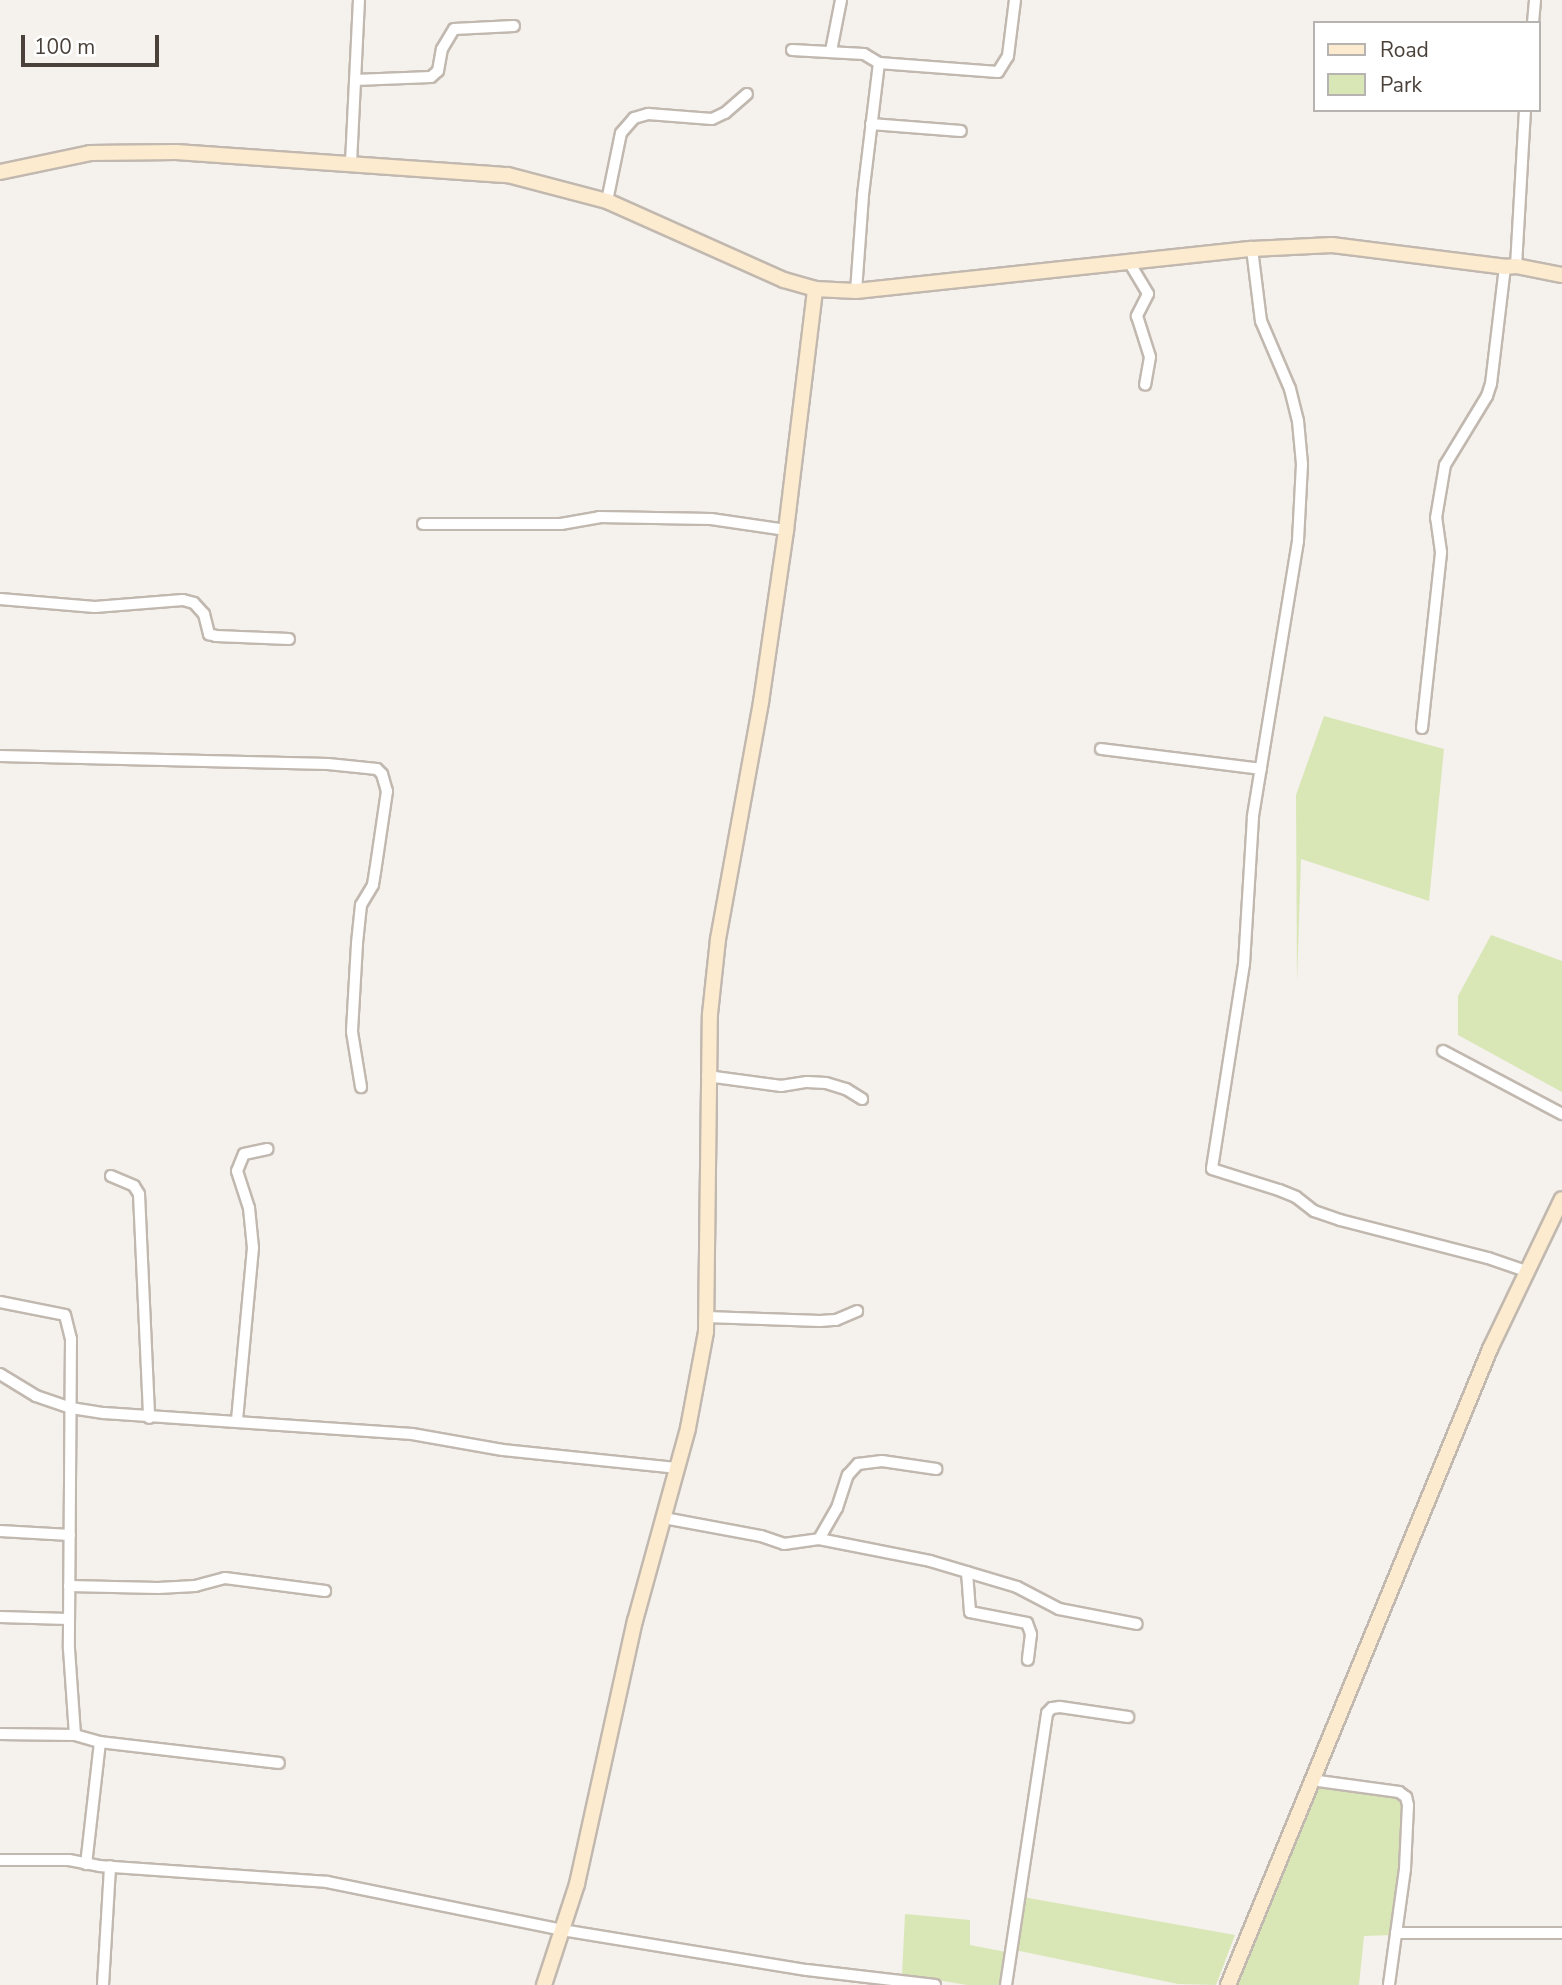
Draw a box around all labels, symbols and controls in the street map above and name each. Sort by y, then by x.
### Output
scale bar [24,21,163,65]
legend [1314,21,1541,112]
text: 100 m [34,33,95,61]
text: Road [1380,36,1429,64]
text: Park [1380,71,1422,99]

